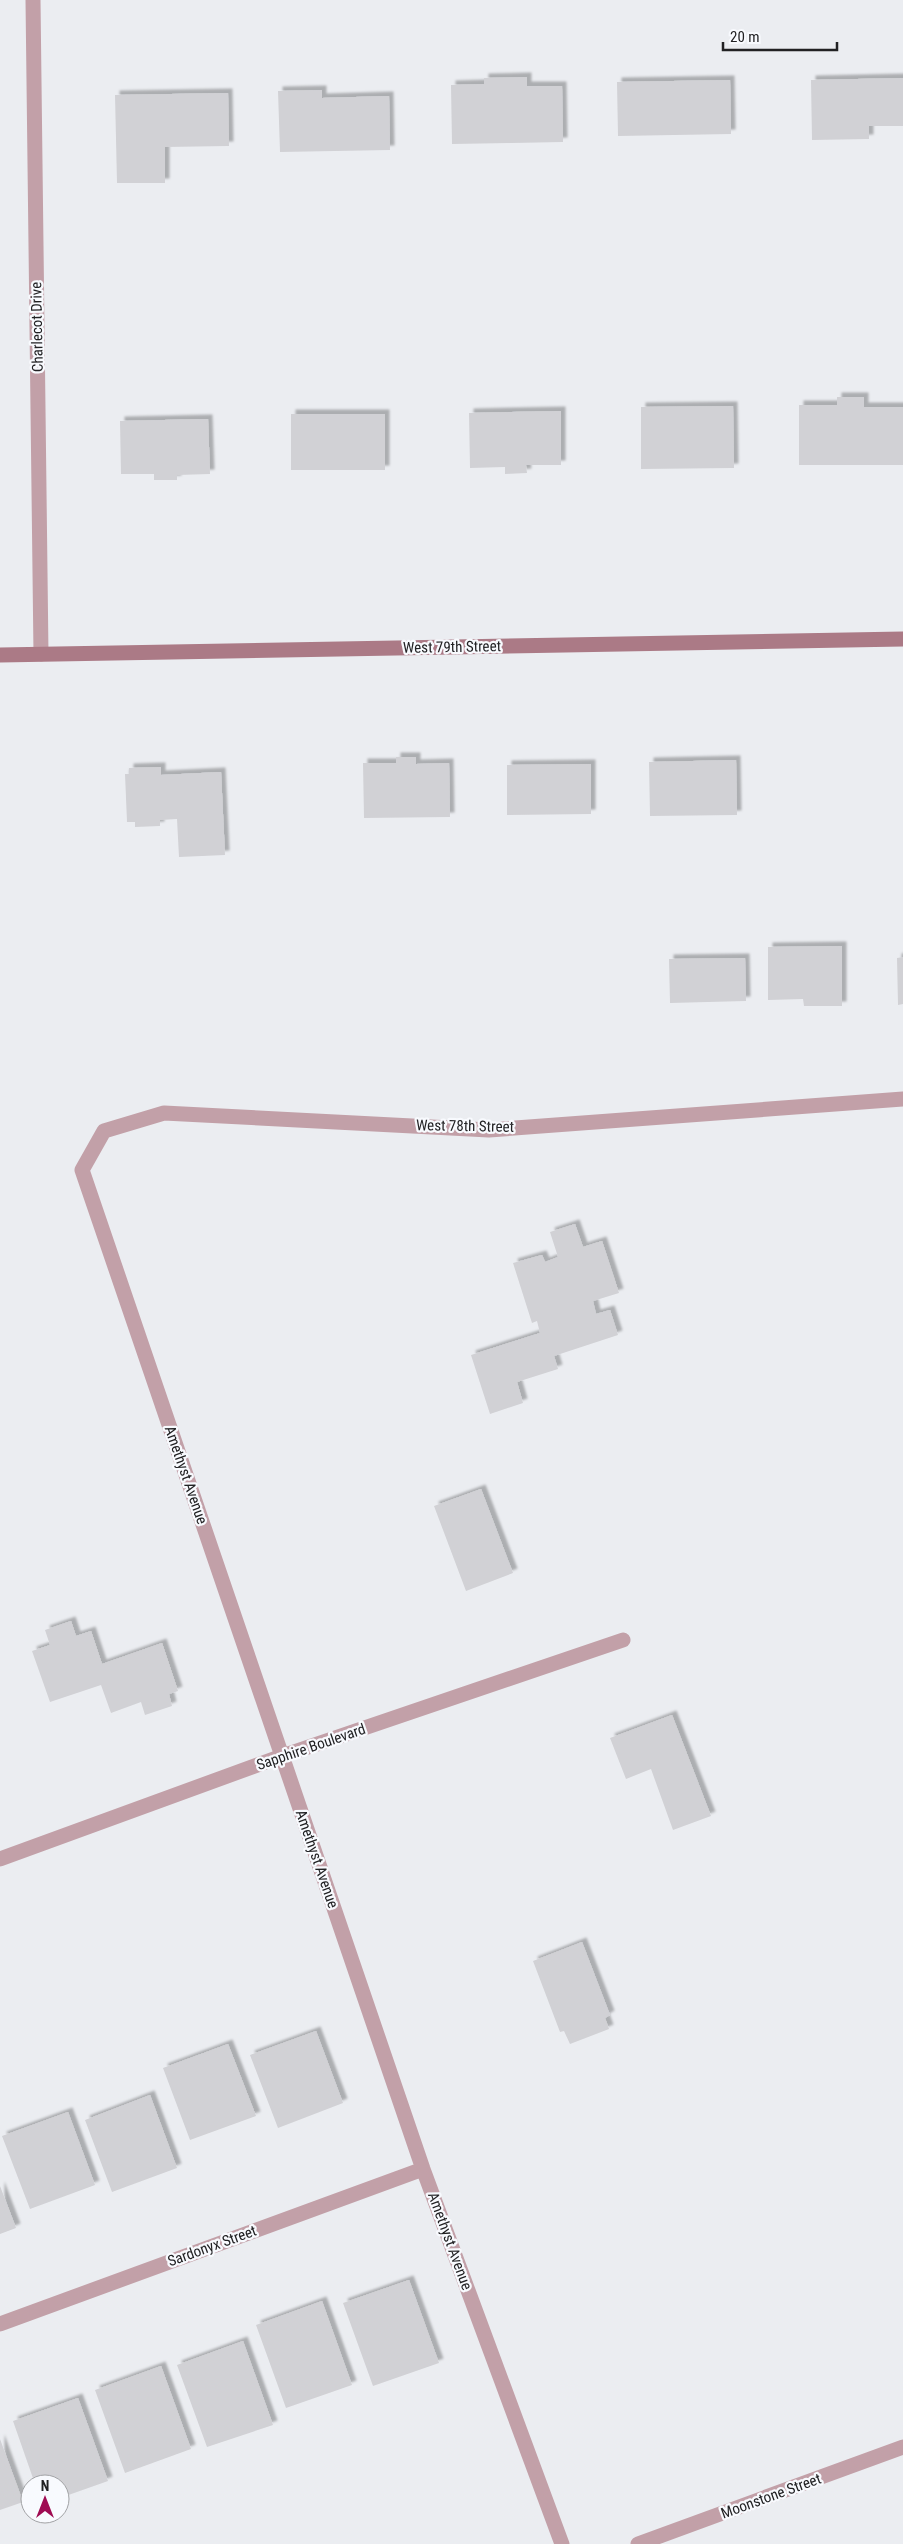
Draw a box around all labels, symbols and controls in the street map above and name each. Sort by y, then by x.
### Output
scale bar [723,20,837,52]
text: 20 m [730,28,760,46]
street label: Charlecot Drive [27,282,47,372]
street label: West 79th Street [403,637,501,657]
street label: West 78th Street [416,1116,514,1136]
street label: Amethyst Avenue [161,1423,211,1527]
street label: Sapphire Boulevard [254,1720,368,1774]
street label: Amethyst Avenue [292,1807,342,1911]
street label: Amethyst Avenue [424,2190,476,2292]
street label: Sardonyx Street [165,2222,259,2270]
street label: Moonstone Street [718,2470,824,2522]
north arrow [20,2474,70,2524]
text: N [41,2478,49,2494]

